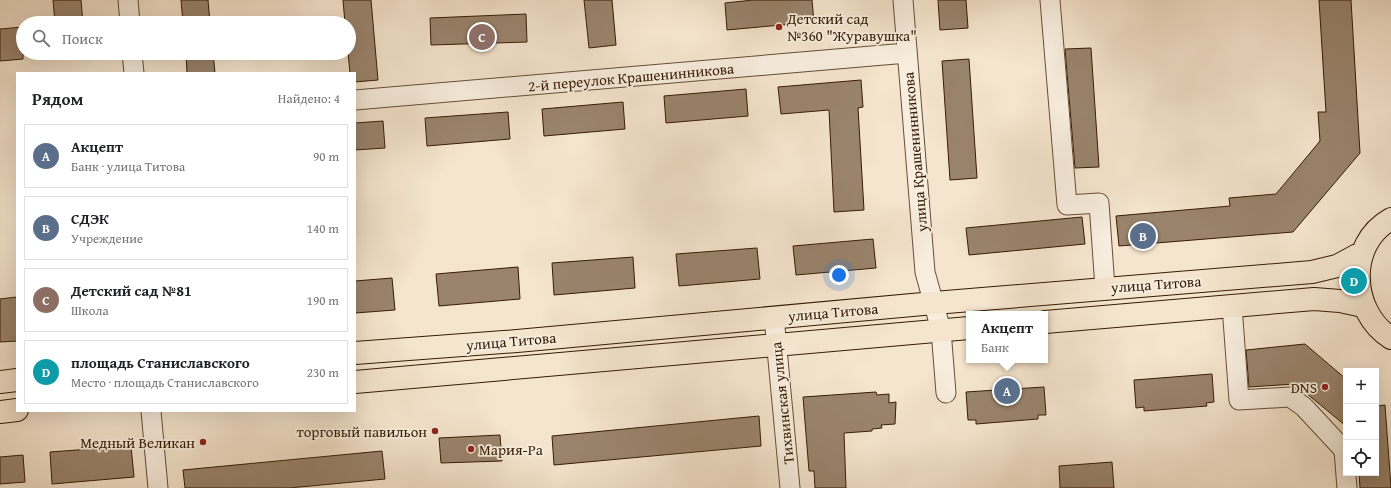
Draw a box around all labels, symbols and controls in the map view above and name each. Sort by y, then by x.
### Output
place label: Детский сад №360 "Журавушка" [786,8,917,46]
search box [16,16,356,60]
pin: C [469,22,495,52]
marker: Детский сад №360 "Журавушка" [774,22,784,32]
icon: search [30,27,52,49]
text: Поиск [62,28,103,49]
street label: 2-й переулок Крашенинникова [527,57,736,96]
street label: улица Крашенинникова [897,70,933,234]
text: Рядом [32,86,83,111]
text: Найдено: 4 [278,89,340,108]
text: Акцепт [71,136,123,157]
text: A [42,147,50,166]
text: 90 m [313,147,339,166]
text: Банк · улица Титова [71,157,185,176]
text: СДЭК [71,208,109,229]
text: B [42,219,50,238]
text: 140 m [307,219,339,238]
pin: B [1130,221,1156,251]
text: Учреждение [71,229,143,248]
your location [829,265,849,285]
pin: D [1341,266,1367,296]
street label: улица Титова [1109,270,1203,298]
text: Детский сад №81 [71,280,192,301]
text: C [42,291,50,310]
text: 190 m [307,291,339,310]
street label: улица Титова [786,298,880,326]
text: Школа [71,301,109,320]
popup [966,311,1048,363]
text: Акцепт [981,317,1033,338]
street label: улица Титова [464,327,558,355]
text: Банк [981,338,1009,357]
street label: Тихвинская улица [765,340,799,465]
text: площадь Станиславского [71,352,250,373]
text: D [42,363,50,382]
text: 230 m [307,363,339,382]
map controls [1343,368,1379,476]
button: + [1343,368,1379,404]
text: Место · площадь Станиславского [71,373,259,392]
pin: A [994,376,1020,406]
place label: DNS [1291,377,1317,398]
marker: DNS [1320,382,1330,392]
button: − [1343,404,1379,440]
place label: торговый павильон [296,421,427,442]
marker: торговый павильон [430,426,440,436]
place label: Медный Великан [80,432,195,453]
marker: Медный Великан [198,437,208,447]
place label: Мария-Ра [479,439,544,460]
button: locate [1343,440,1379,476]
marker: Мария-Ра [466,444,476,454]

